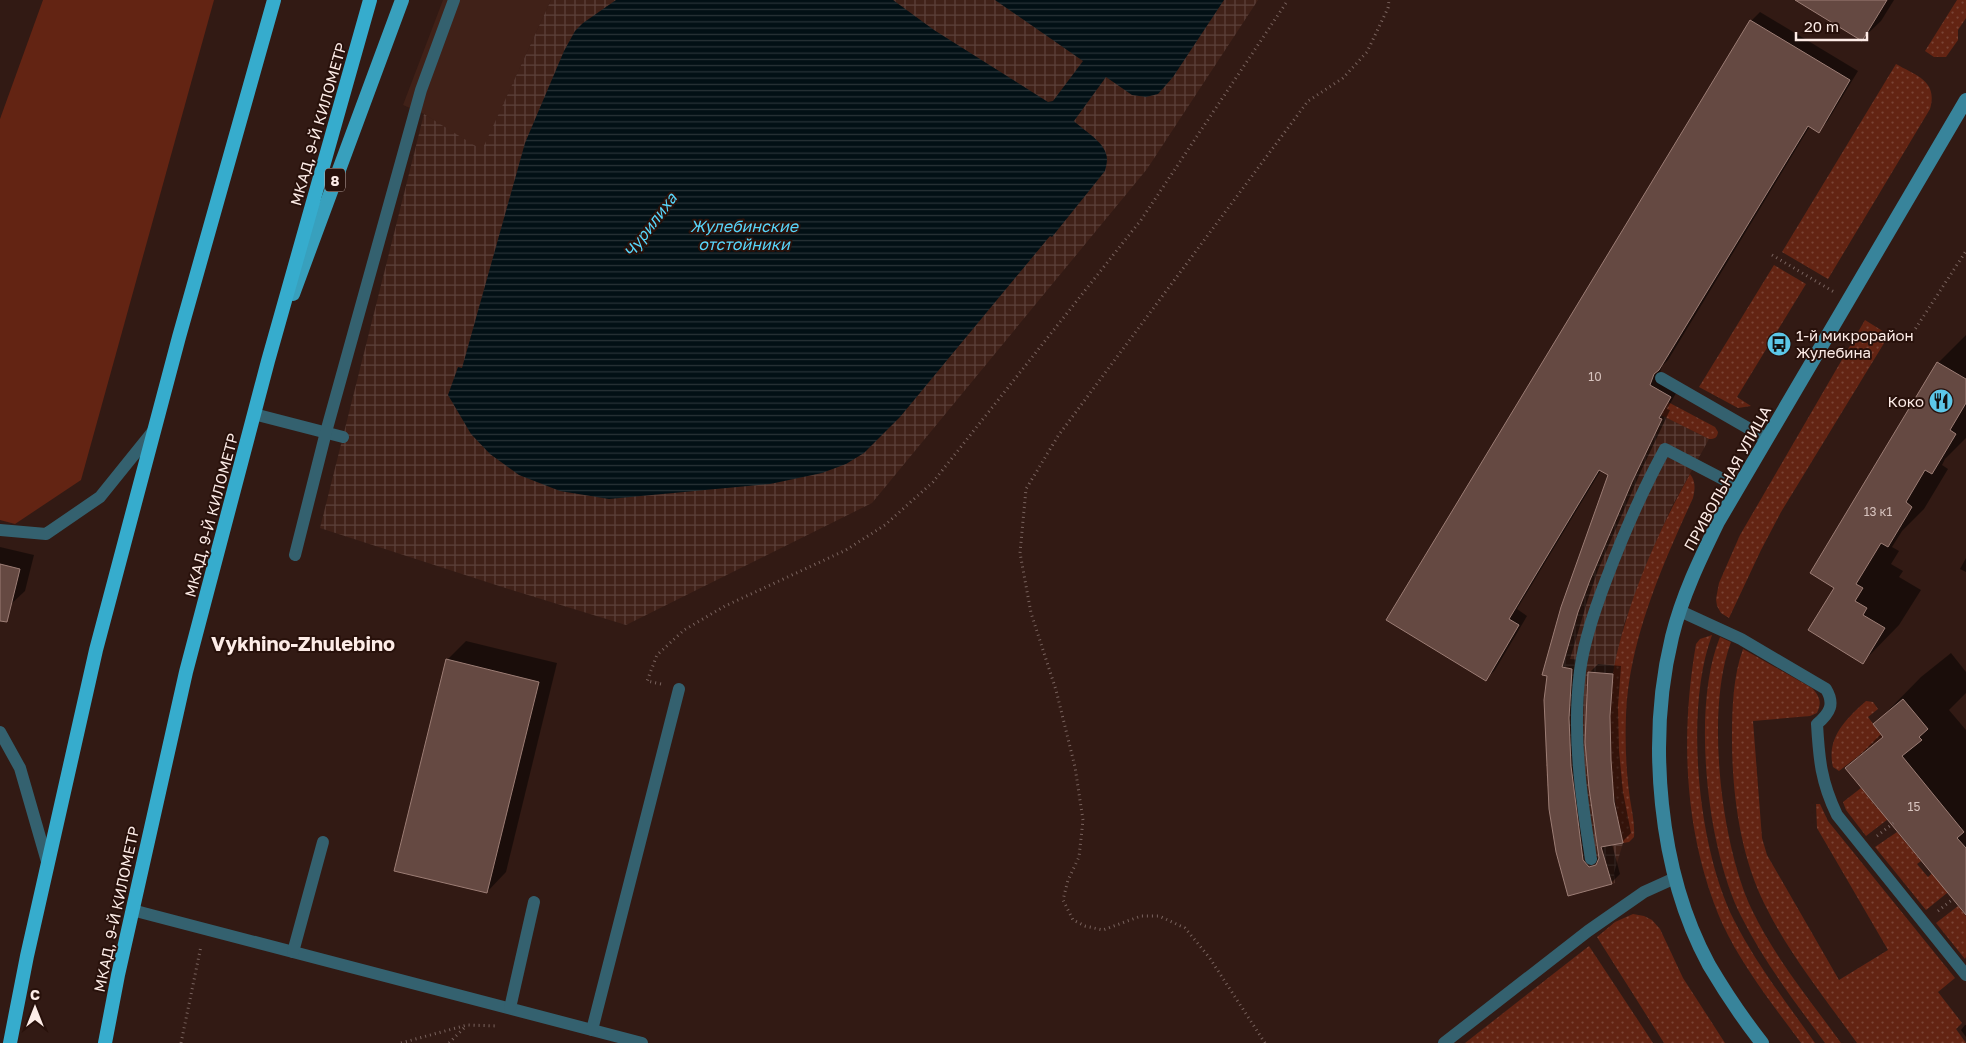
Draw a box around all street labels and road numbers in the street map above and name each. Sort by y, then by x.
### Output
street label: МКАД, 9-Й КИЛОМЕТР [286,40,350,208]
road number: 8 [325,168,345,192]
street label: ПРИВОЛЬНАЯ УЛИЦА [1680,402,1774,554]
street label: МКАД, 9-Й КИЛОМЕТР [180,431,242,599]
street label: МКАД, 9-Й КИЛОМЕТР [90,824,142,994]

